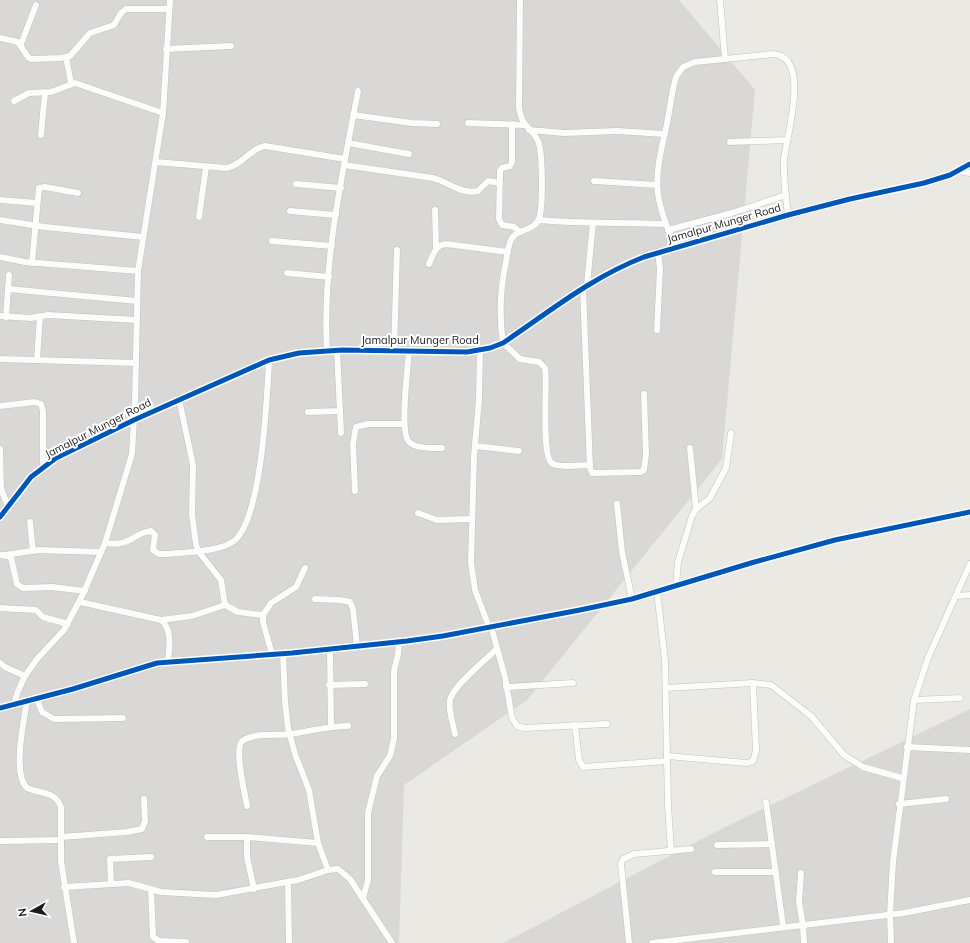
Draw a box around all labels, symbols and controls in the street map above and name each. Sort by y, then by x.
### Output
street label: Jamalpur Munger Road [666,200,782,246]
street label: Jamalpur Munger Road [361,333,479,347]
street label: Jamalpur Munger Road [42,395,154,461]
north arrow [12,891,52,931]
text: N [15,907,30,917]

